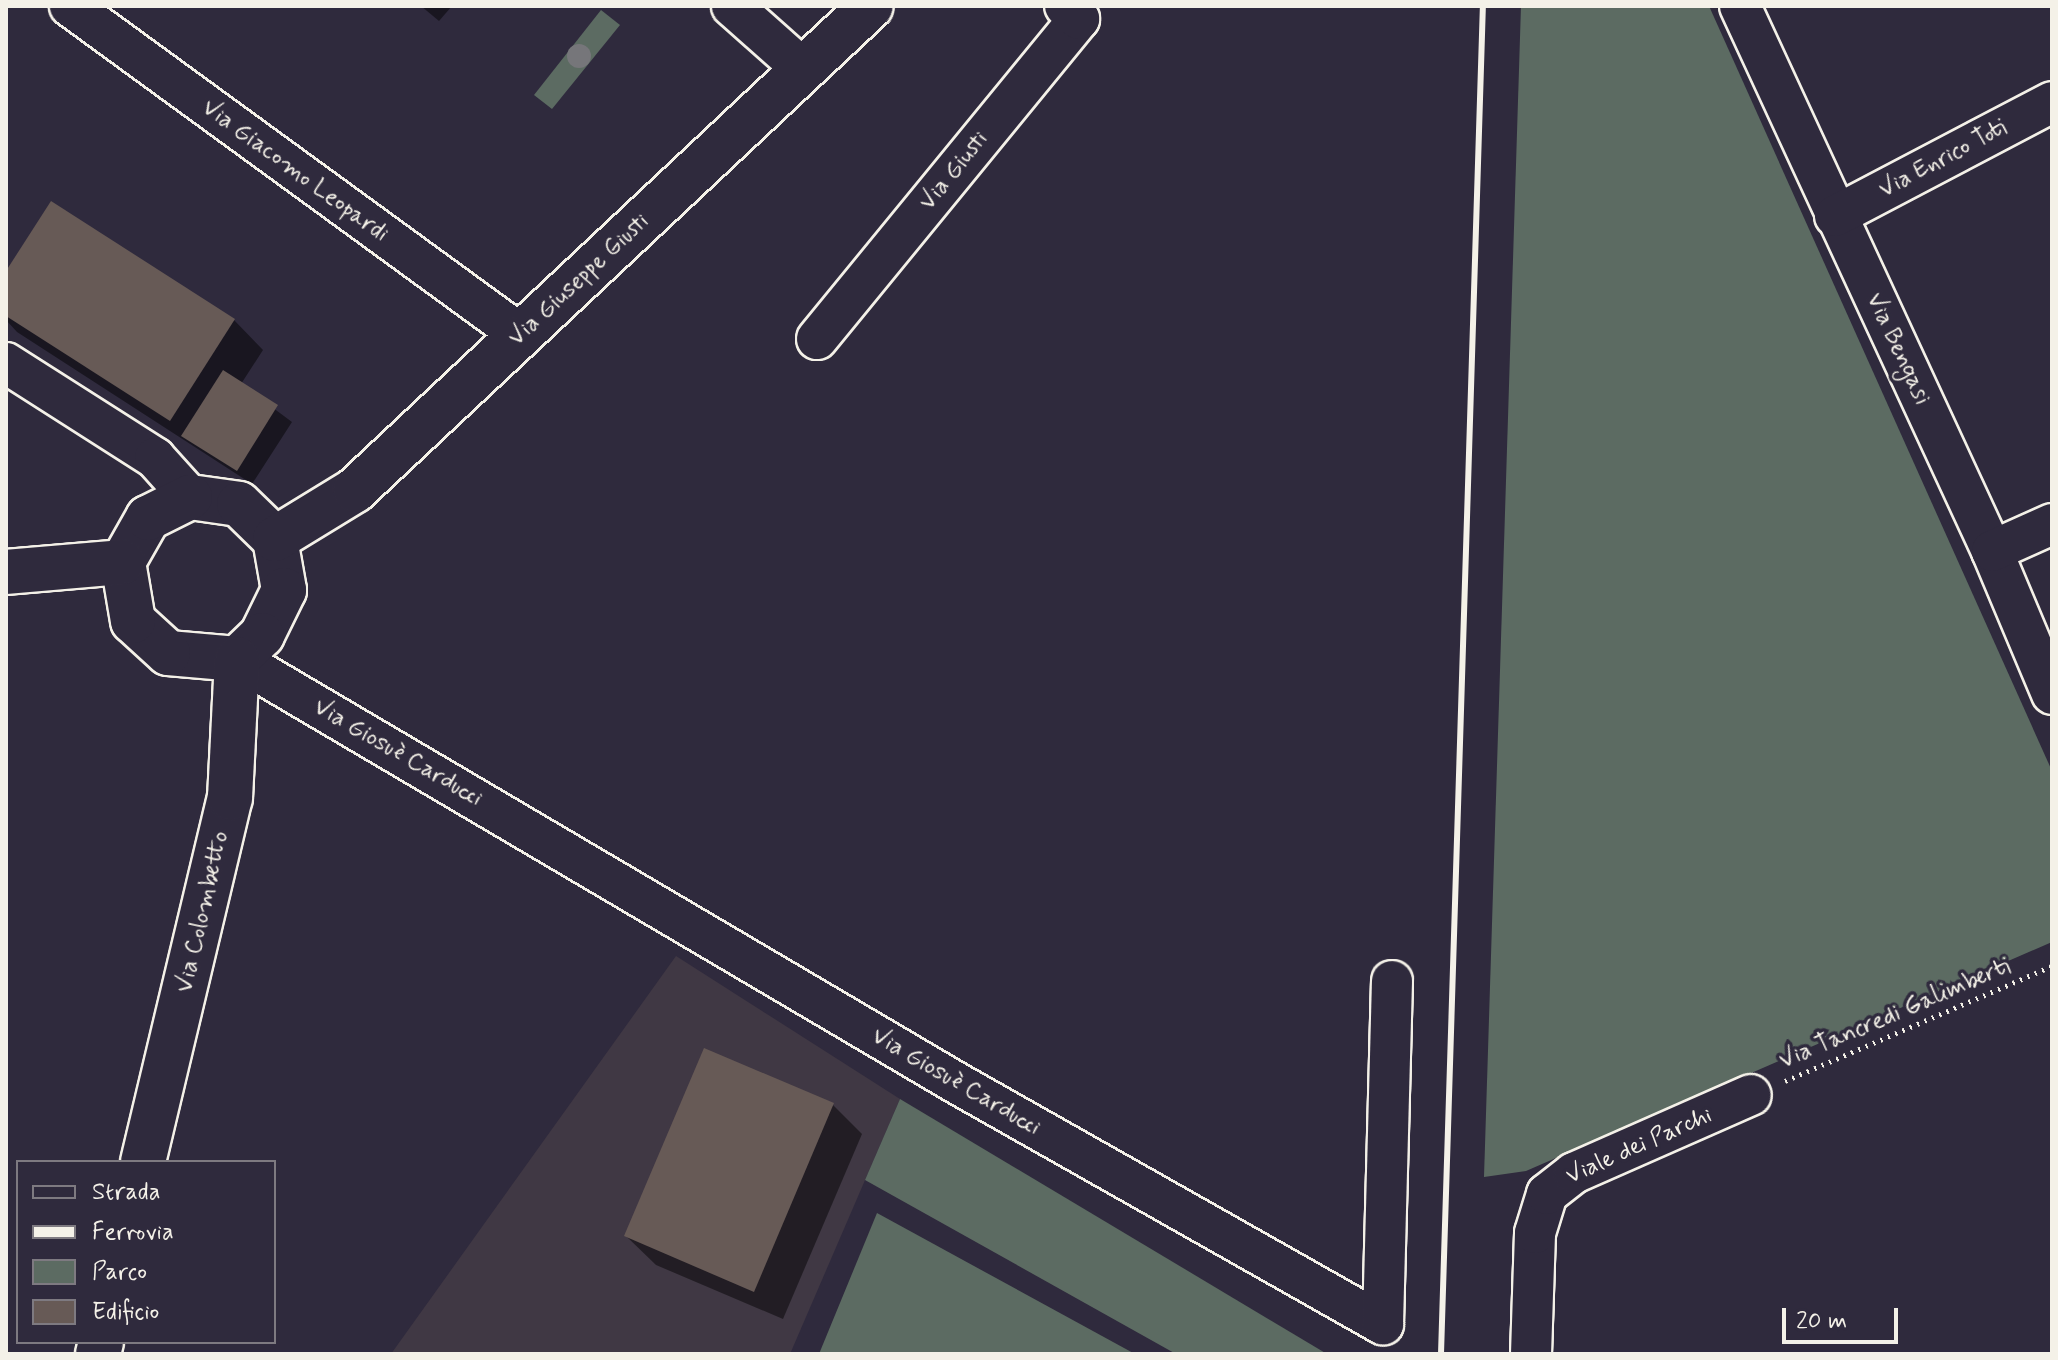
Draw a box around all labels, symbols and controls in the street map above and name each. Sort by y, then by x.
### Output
street label: Via Giacomo Leopardi [196,94,394,248]
street label: Via Enrico Toti [1874,113,2012,205]
street label: Via Giusti [914,127,994,215]
street label: Via Giuseppe Giusti [503,208,655,352]
street label: Via Bengasi [1860,289,1936,409]
street label: Via Giosuè Carducci [306,692,490,814]
street label: Via Colombetto [170,828,236,996]
street label: Via Tancredi Galimberti [1779,954,2011,1074]
street label: Via Giosuè Carducci [864,1021,1048,1143]
street label: Viale dei Parchi [1562,1101,1716,1191]
legend [16,1160,276,1344]
text: Strada [92,1177,161,1208]
text: Ferrovia [92,1217,174,1248]
text: Parco [92,1257,147,1288]
scale bar [1786,1292,1902,1342]
text: Edificio [92,1297,159,1328]
text: 20 m [1796,1306,1847,1337]

